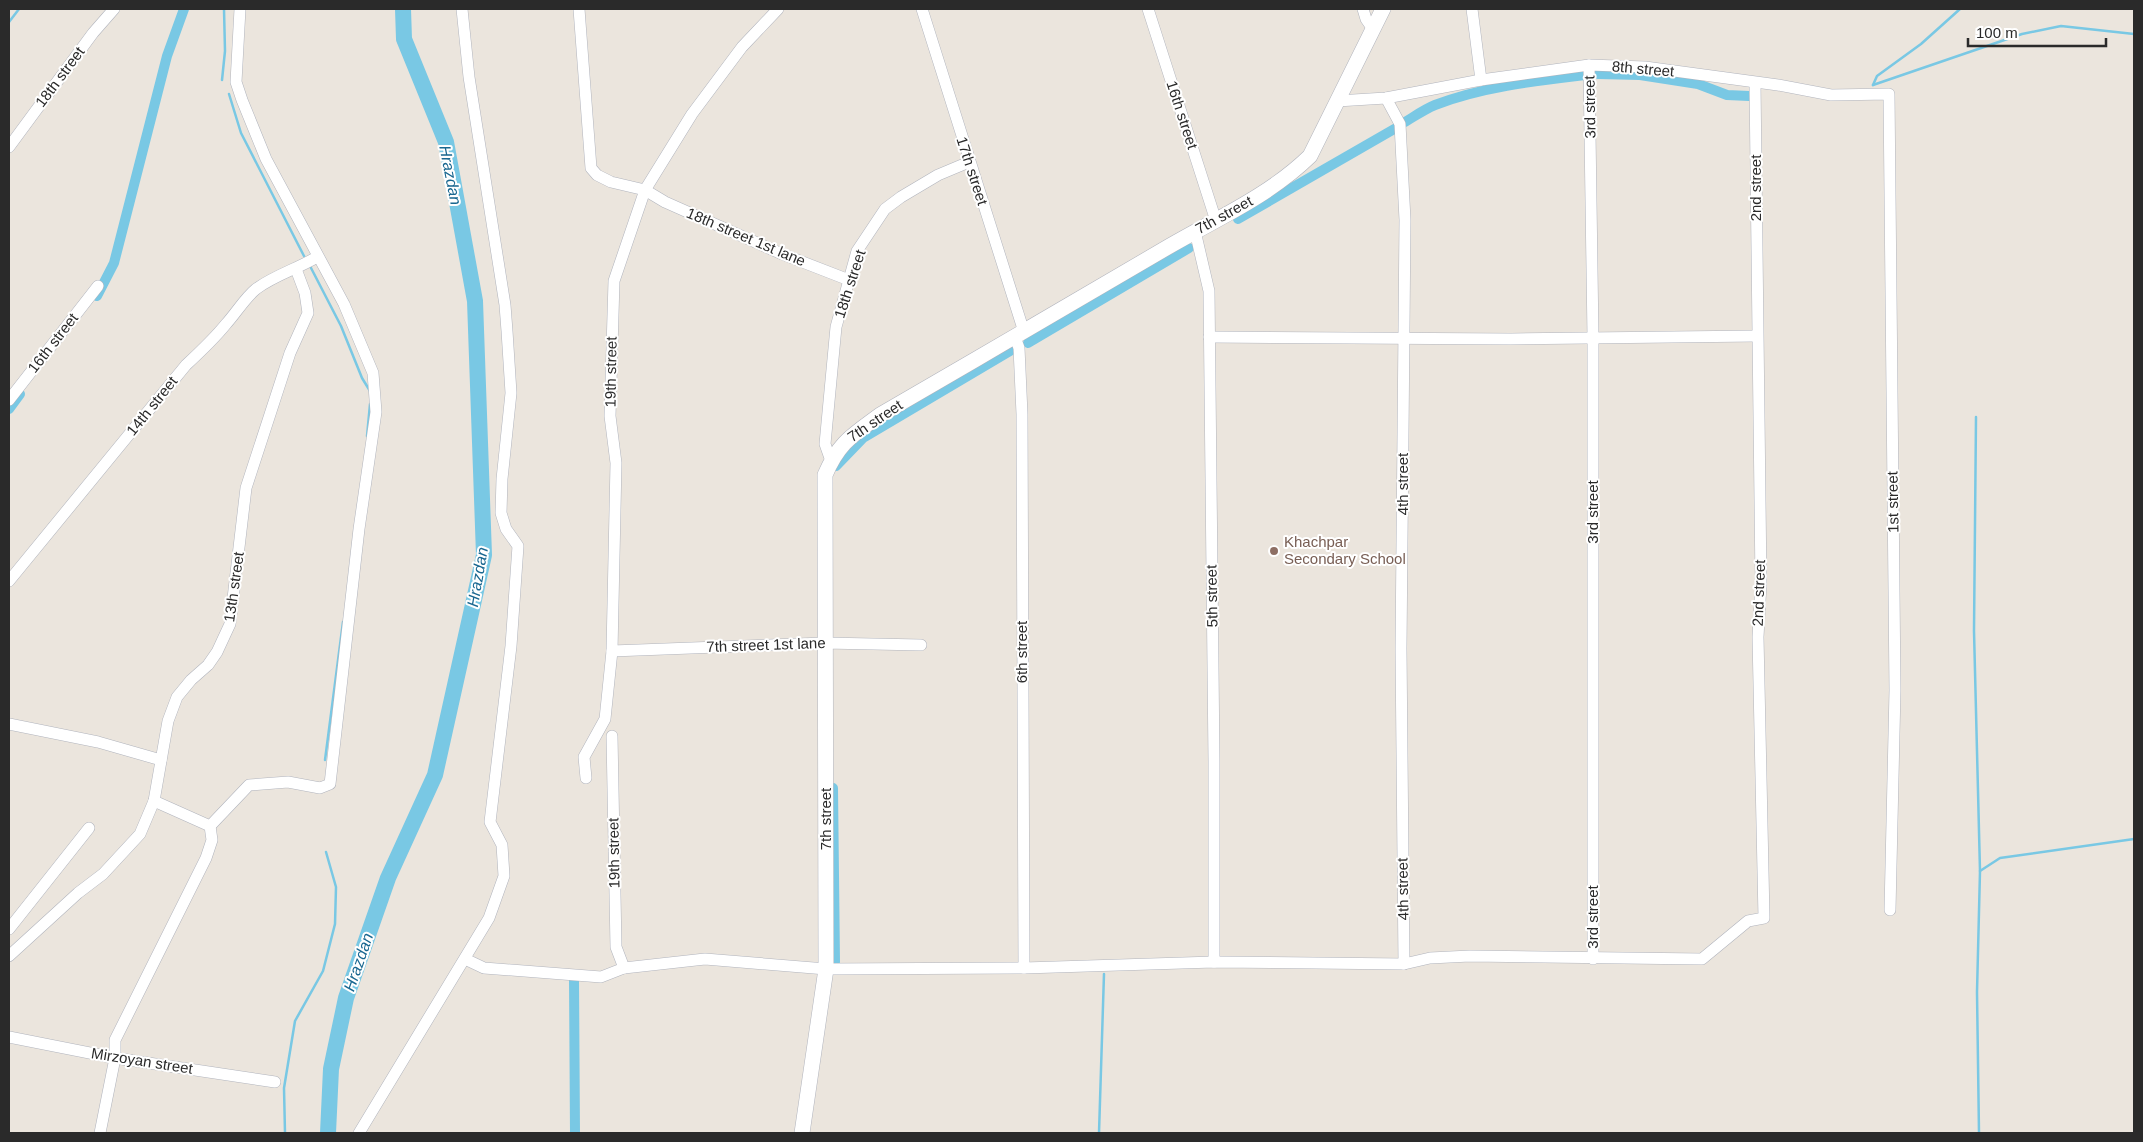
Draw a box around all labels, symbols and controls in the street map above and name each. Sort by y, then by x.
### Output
scale bar [1968,15,2106,47]
text: 100 m [1976,24,2018,41]
street label: 18th street [31,43,88,110]
street label: 8th street [1611,57,1676,80]
street label: 3rd street [1580,74,1599,139]
street label: 16th street [1163,79,1202,152]
street label: 17th street [953,135,992,208]
water label: Hrazdan [436,144,465,206]
street label: 2nd street [1747,154,1764,221]
street label: 7th street [1192,192,1256,237]
street label: 18th street 1st lane [684,204,808,269]
street label: 18th street [830,247,869,320]
street label: 16th street [24,309,82,376]
street label: 19th street [601,336,620,408]
street label: 14th street [123,372,181,439]
street label: 7th street [844,396,906,445]
street label: 4th street [1394,452,1411,515]
street label: 1st street [1883,470,1902,533]
street label: 3rd street [1584,479,1601,544]
place label: Khachpar Secondary School [1284,533,1406,567]
marker: Khachpar Secondary School [1268,545,1280,557]
water label: Hrazdan [464,546,491,608]
street label: 13th street [220,550,247,623]
street label: 2nd street [1749,559,1768,627]
street label: 5th street [1202,564,1221,627]
street label: 6th street [1013,620,1030,683]
street label: 7th street 1st lane [706,634,826,655]
street label: 7th street [817,787,834,850]
street label: 19th street [604,817,623,889]
street label: 4th street [1393,857,1412,920]
street label: 3rd street [1584,884,1601,949]
water label: Hrazdan [341,931,376,994]
street label: Mirzoyan street [90,1044,195,1077]

